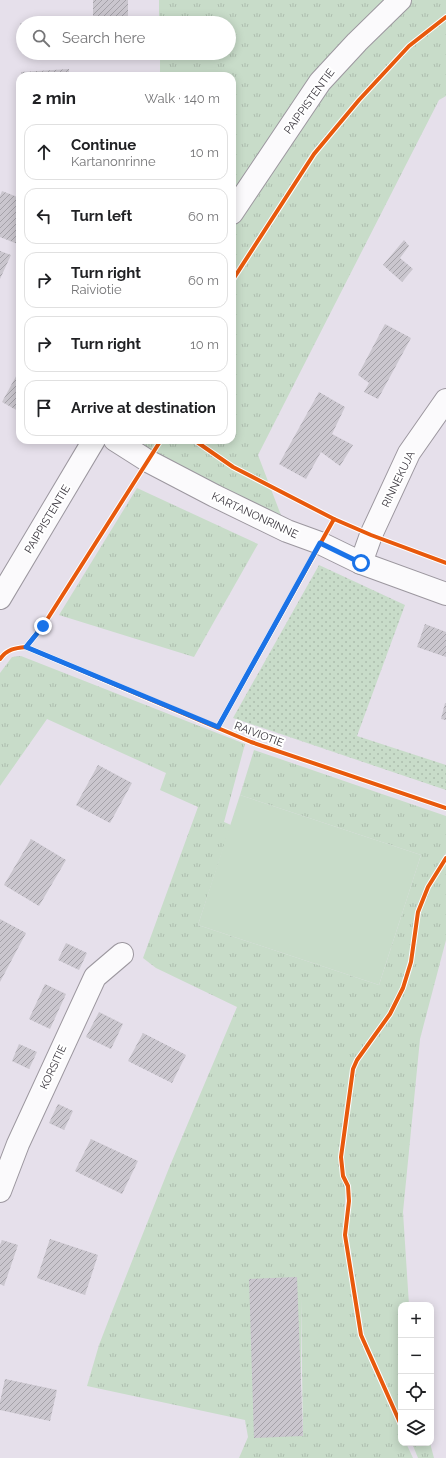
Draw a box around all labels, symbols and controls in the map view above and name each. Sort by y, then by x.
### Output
search box [16,16,236,60]
icon: search [30,27,52,49]
text: Search here [62,29,145,47]
street label: PAIPPISTENTIE [281,66,338,136]
text: 2 min [32,88,76,108]
text: Walk · 140 m [145,91,220,106]
text: Continue [71,136,136,154]
icon: ahead [33,141,55,163]
text: 10 m [190,145,219,160]
text: Kartanonrinne [71,154,156,169]
icon: left [33,205,55,227]
text: Turn left [71,207,132,225]
text: 60 m [188,209,219,224]
text: Turn right [71,264,141,282]
icon: right [33,269,55,291]
text: 60 m [188,273,219,288]
text: Raiviotie [71,282,122,297]
icon: right [33,333,55,355]
text: Turn right [71,335,141,353]
text: 10 m [190,337,219,352]
icon: arrive [33,397,55,419]
text: Arrive at destination [71,399,216,417]
street label: RINNEKUJA [379,448,418,510]
street label: PAIPPISTENTIE [22,482,73,556]
street label: KARTANONRINNE [210,490,300,541]
route start [352,554,370,572]
route end [34,617,52,635]
street label: RAIVIOTIE [232,719,286,750]
street label: KORSITIE [37,1043,70,1092]
map controls [398,1302,434,1446]
button: + [398,1302,434,1338]
button: − [398,1338,434,1374]
button: locate [398,1374,434,1410]
button: layers [398,1410,434,1446]

